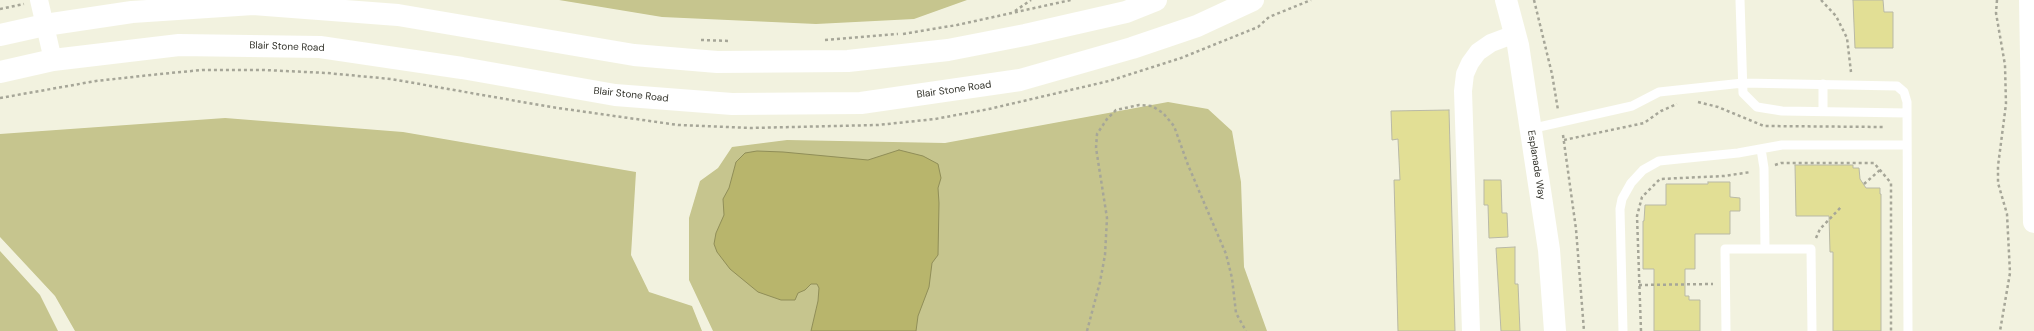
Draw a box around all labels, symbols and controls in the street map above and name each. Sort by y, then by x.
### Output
street label: Blair Stone Road [249,40,325,54]
street label: Blair Stone Road [916,79,992,101]
street label: Blair Stone Road [593,85,669,105]
street label: Esplanade Way [1525,129,1547,201]

